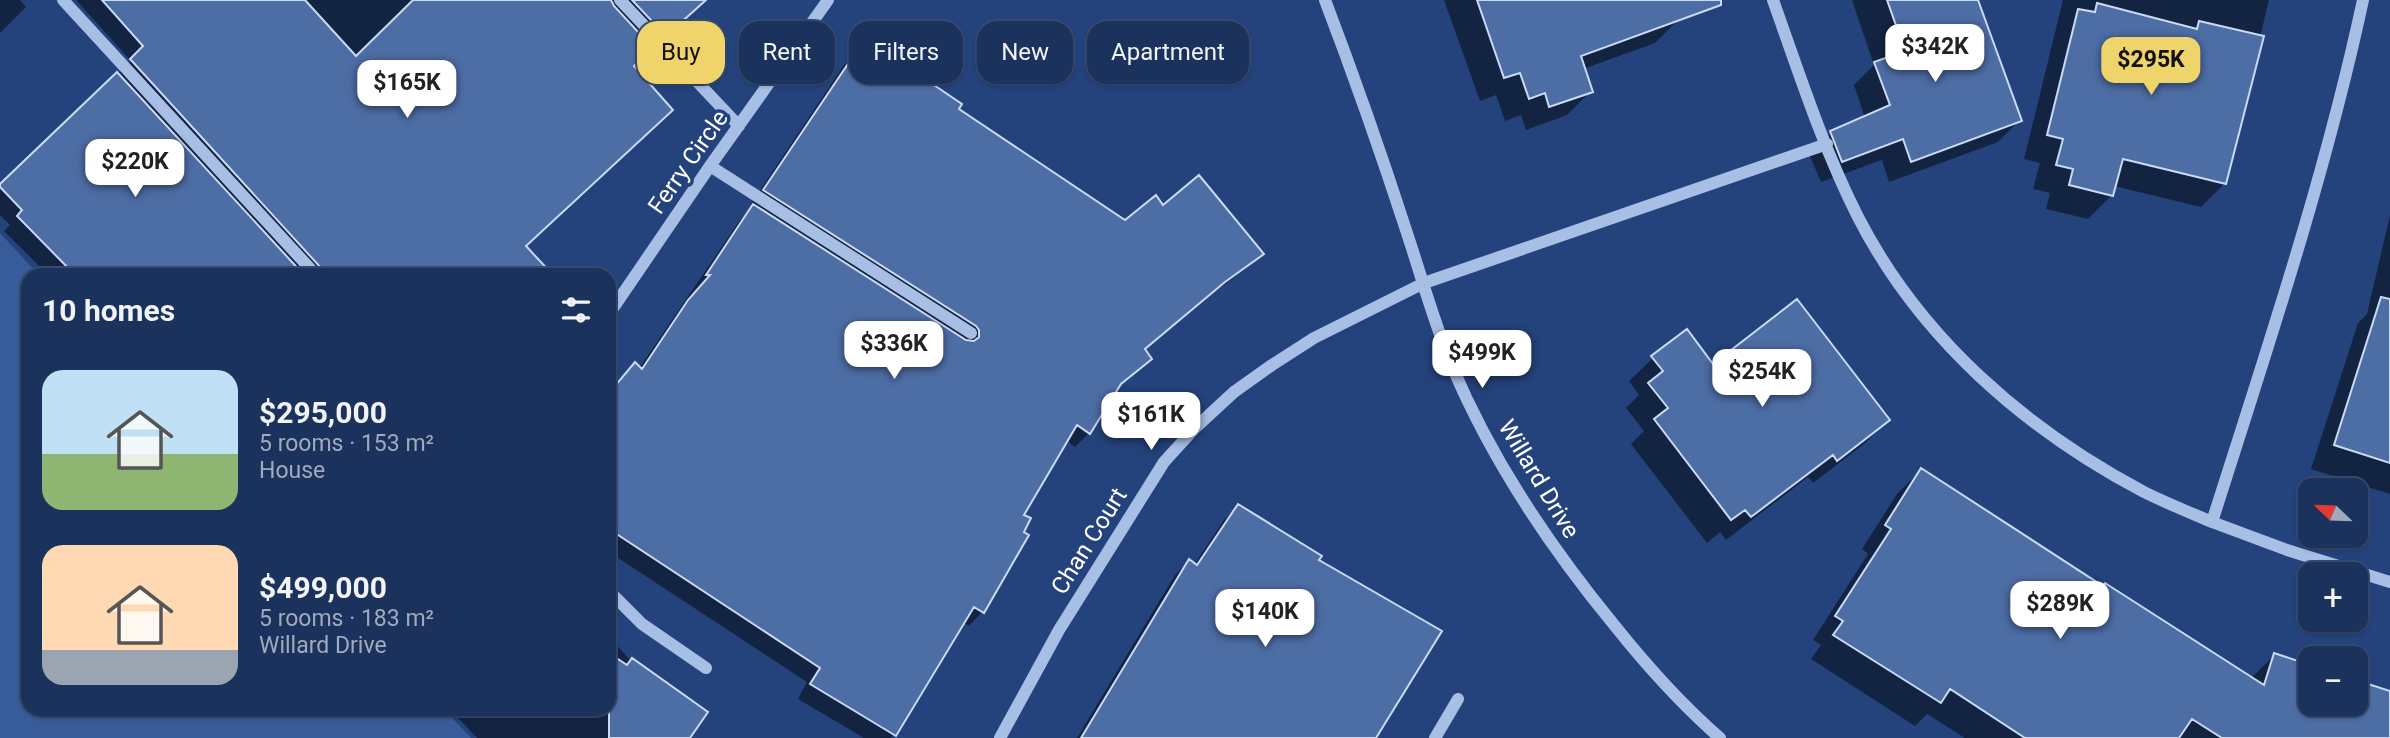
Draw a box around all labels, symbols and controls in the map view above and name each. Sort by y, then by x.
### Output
chip: Buy [637,21,725,84]
chip: Rent [739,21,835,84]
chip: Filters [849,21,963,84]
chip: New [977,21,1073,84]
chip: Apartment [1087,21,1249,84]
pin: $342K [1886,24,1984,84]
text: $342K [1901,33,1969,60]
pin: $295K [2102,38,2200,97]
text: $295K [2117,46,2185,73]
pin: $165K [358,60,456,120]
text: $165K [373,69,441,96]
street label: Ferry Circle [642,105,734,219]
pin: $220K [86,140,184,199]
text: $220K [101,148,169,175]
icon: filters [557,291,595,329]
text: 10 homes [42,293,175,328]
pin: $336K [845,322,943,381]
text: $336K [860,330,928,357]
pin: $499K [1433,330,1531,390]
text: $499K [1448,339,1516,366]
pin: $254K [1713,350,1811,409]
text: $254K [1728,358,1796,385]
pin: $161K [1102,392,1200,452]
text: $295,000 [259,395,387,430]
icon: home [98,398,182,482]
text: $161K [1117,401,1185,428]
street label: Willard Drive [1493,415,1585,543]
text: 5 rooms · 153 m² [259,430,434,457]
text: House [259,457,325,484]
north arrow [2298,478,2368,548]
map controls [2298,478,2368,716]
street label: Chan Court [1045,482,1133,599]
button: + [2298,562,2368,632]
text: $499,000 [259,570,387,605]
icon: home [98,573,182,657]
pin: $289K [2011,582,2109,641]
pin: $140K [1216,590,1314,649]
text: $289K [2026,590,2094,617]
text: $140K [1231,598,1299,625]
text: 5 rooms · 183 m² [259,605,434,632]
text: Willard Drive [259,632,387,659]
button: − [2298,646,2368,716]

